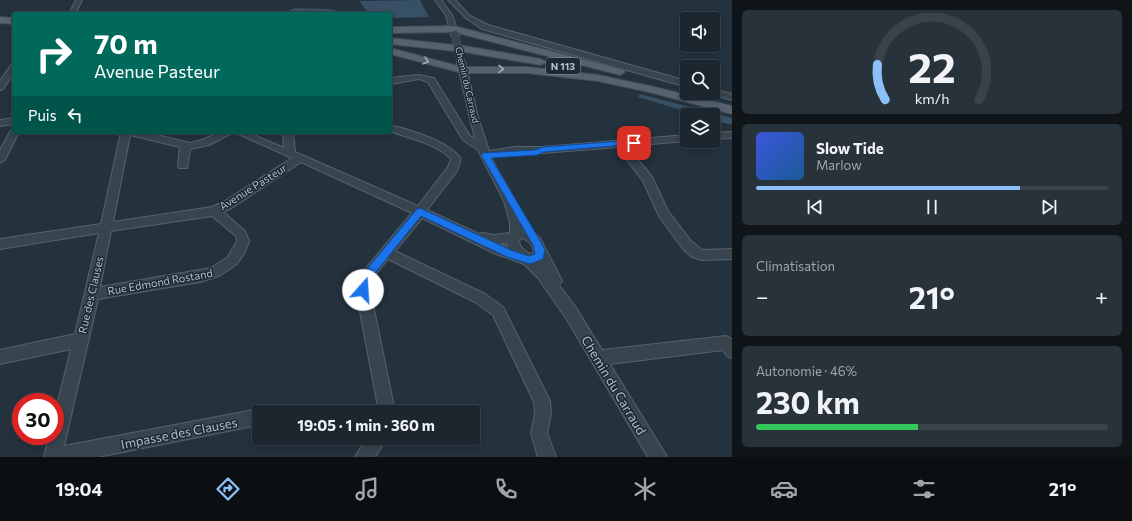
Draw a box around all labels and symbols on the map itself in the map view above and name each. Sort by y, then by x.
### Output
street label: Chemin du Carraud [453,46,482,124]
one-way arrow [422,56,429,65]
road number: N 113 [546,58,580,74]
one-way arrow [498,65,504,73]
pin [617,126,651,160]
street label: Avenue Pasteur [217,160,289,213]
street label: Rue des Clauses [75,255,106,335]
street label: Rue Edmond Rostand [106,266,214,297]
position arrow [342,269,384,311]
street label: Chemin du Carraud [578,333,650,437]
speed limit sign: 30 [12,393,64,445]
street label: Impasse des Clauses [119,414,239,452]

